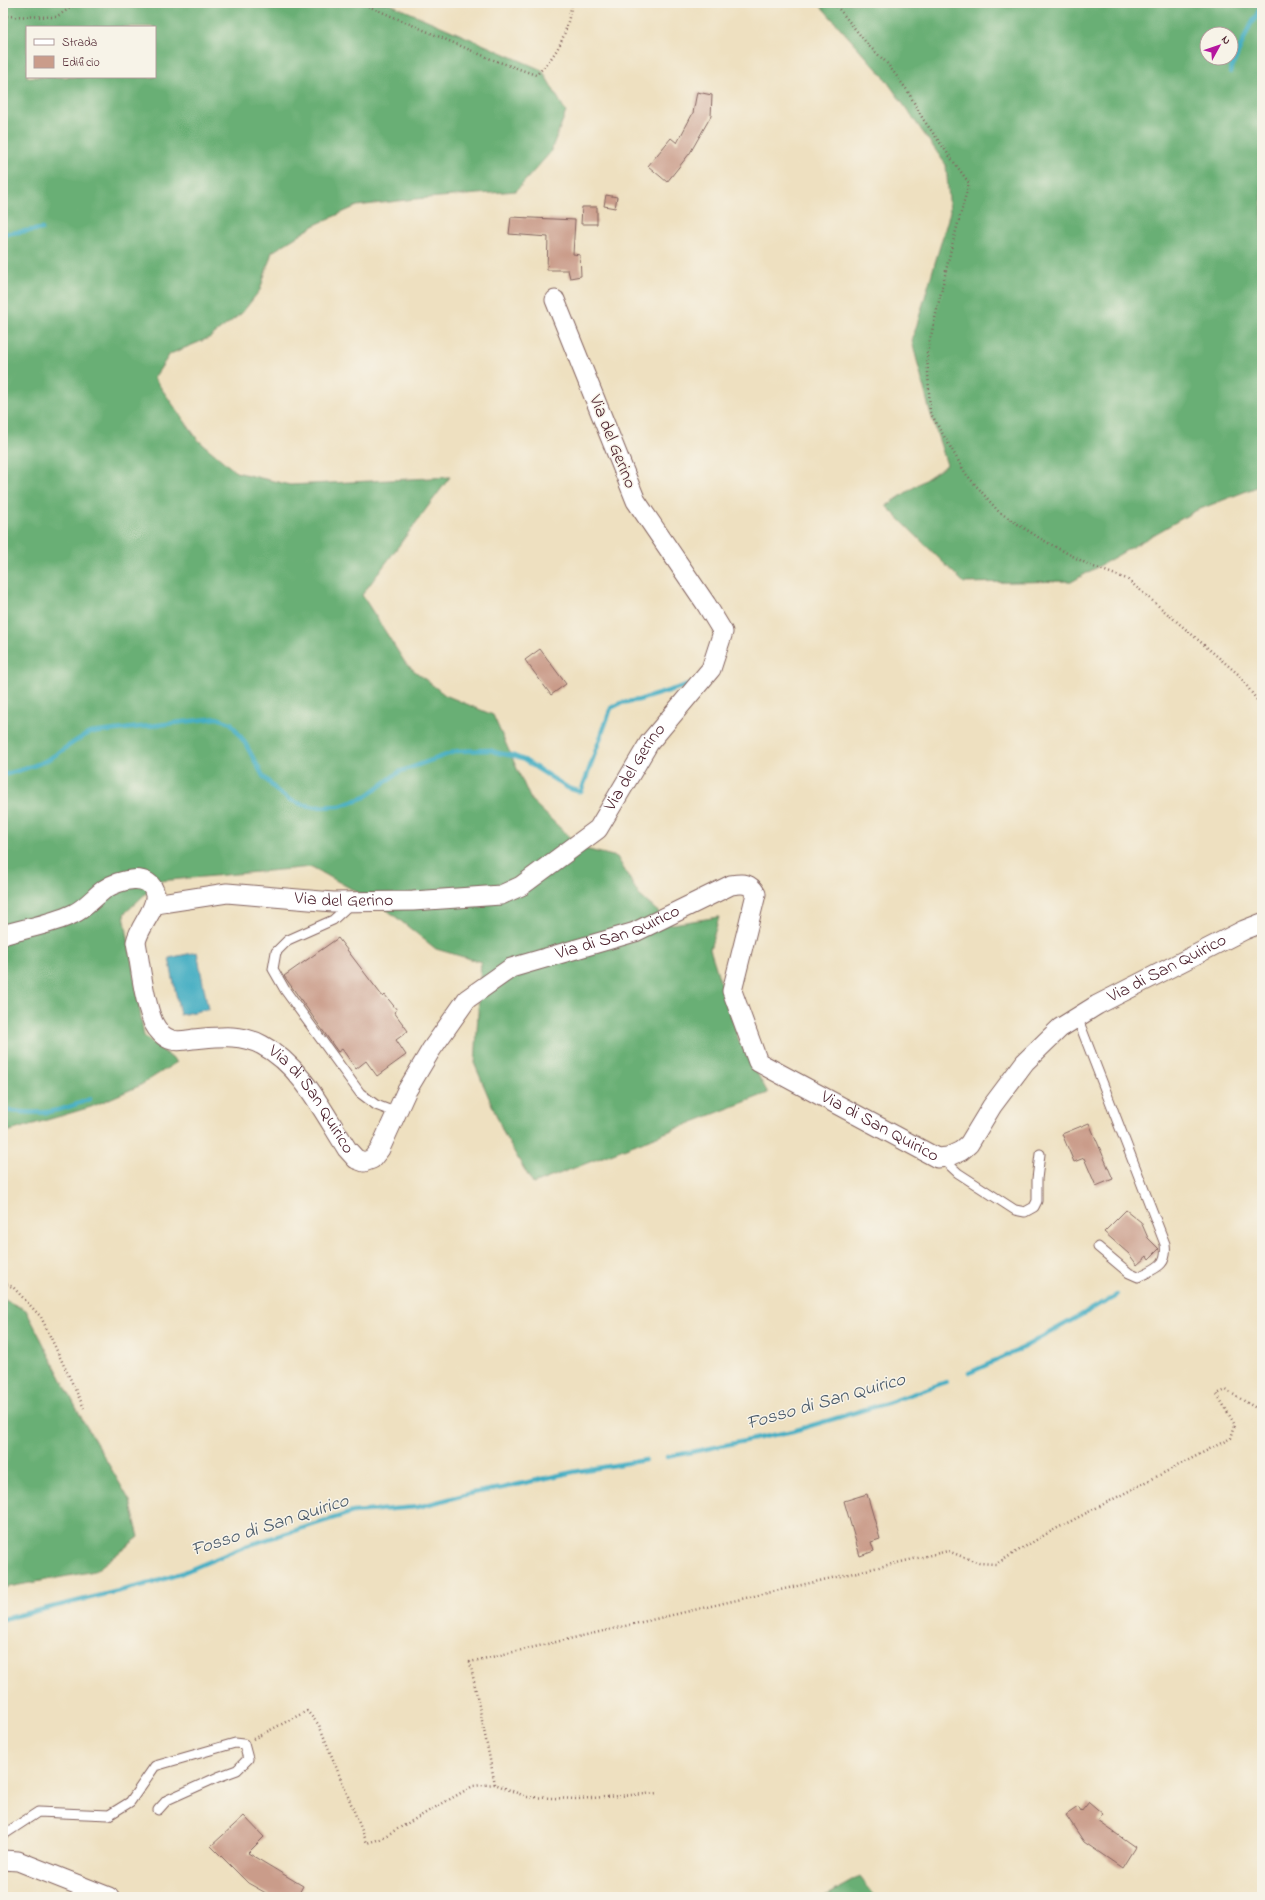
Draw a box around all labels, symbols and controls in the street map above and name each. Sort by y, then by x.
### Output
legend [26,26,156,78]
north arrow [1199,26,1239,66]
text: N [1217,32,1234,48]
text: Strada [62,34,97,52]
text: Edificio [62,54,100,72]
street label: Via del Gerino [581,390,643,493]
street label: Via del Gerino [598,718,673,817]
street label: Via del Gerino [292,886,393,915]
street label: Via di San Quirico [552,899,685,968]
street label: Via di San Quirico [1102,928,1231,1011]
street label: Via di San Quirico [262,1038,360,1159]
street label: Via di San Quirico [815,1084,943,1170]
water label: Fosso di San Quirico [743,1366,910,1438]
water label: Fosso di San Quirico [188,1487,353,1564]

